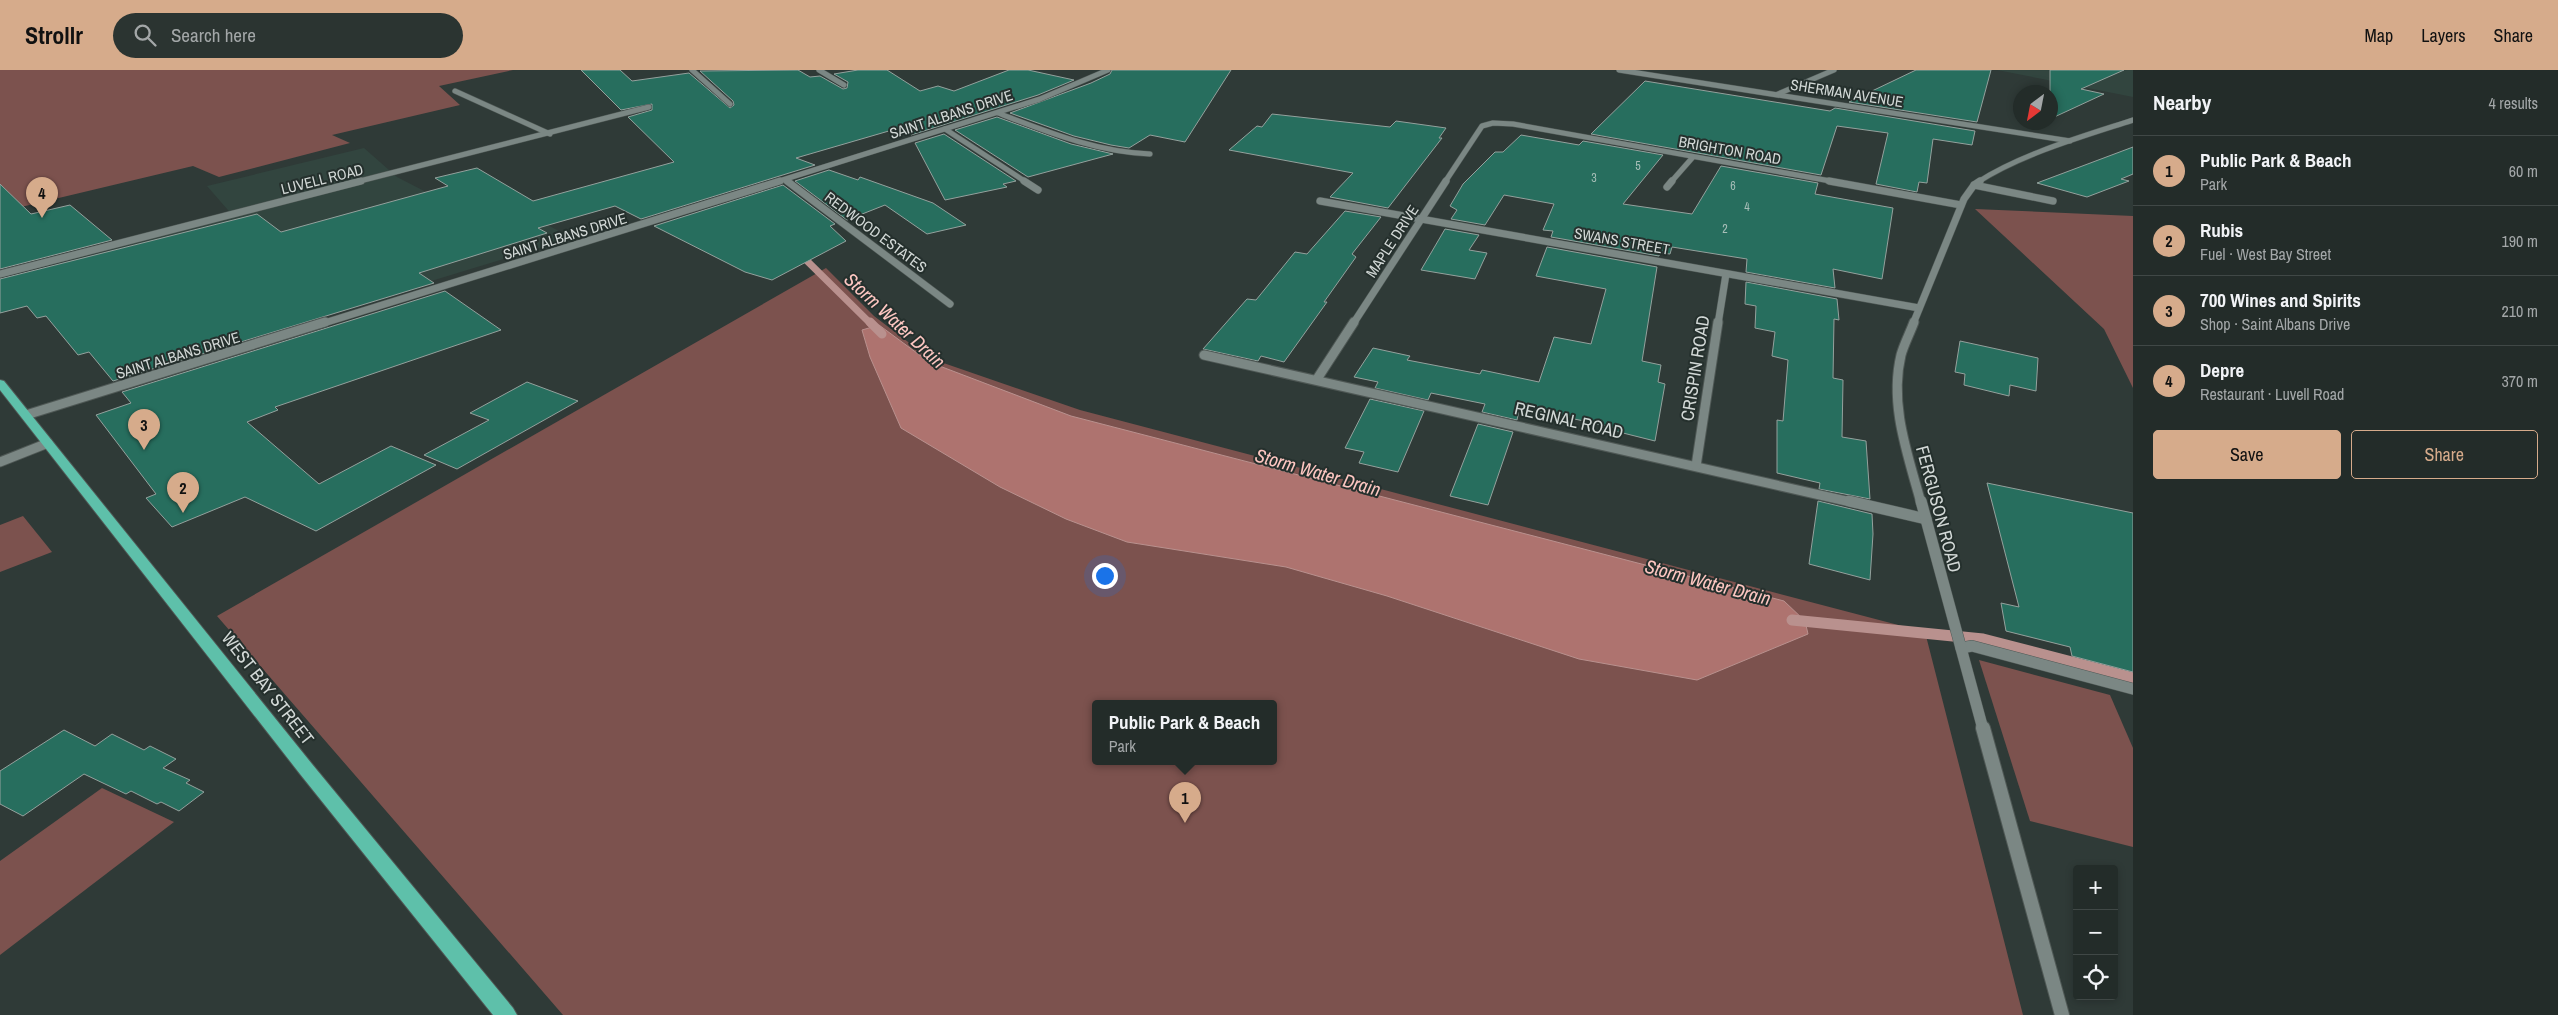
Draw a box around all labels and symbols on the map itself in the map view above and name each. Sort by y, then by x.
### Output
street label: SHERMAN AVENUE [1789,74,1905,112]
street label: SAINT ALBANS DRIVE [887,84,1015,144]
north arrow [2013,85,2058,130]
street label: BRIGHTON ROAD [1677,131,1783,169]
house number: 5 [1635,158,1641,174]
street label: LUVELL ROAD [279,159,366,199]
house number: 3 [1591,170,1597,186]
pin: 4 [26,177,58,218]
house number: 6 [1730,178,1736,194]
street label: REDWOOD ESTATES [820,187,932,277]
house number: 4 [1744,199,1750,215]
street label: MAPLE DRIVE [1361,201,1423,281]
street label: SAINT ALBANS DRIVE [501,207,629,265]
house number: 2 [1722,221,1728,237]
street label: SWANS STREET [1573,222,1672,260]
water label: Storm Water Drain [839,266,951,374]
street label: CRISPIN ROAD [1674,313,1716,423]
street label: SAINT ALBANS DRIVE [114,326,242,384]
street label: REGINAL ROAD [1512,395,1626,445]
pin: 3 [128,409,160,450]
water label: Storm Water Drain [1252,442,1384,502]
street label: FERGUSON ROAD [1910,443,1968,575]
pin: 2 [167,472,199,513]
water label: Storm Water Drain [1642,553,1774,611]
your location [1092,563,1118,589]
street label: WEST BAY STREET [216,626,320,750]
pin: 1 [1169,782,1201,823]

